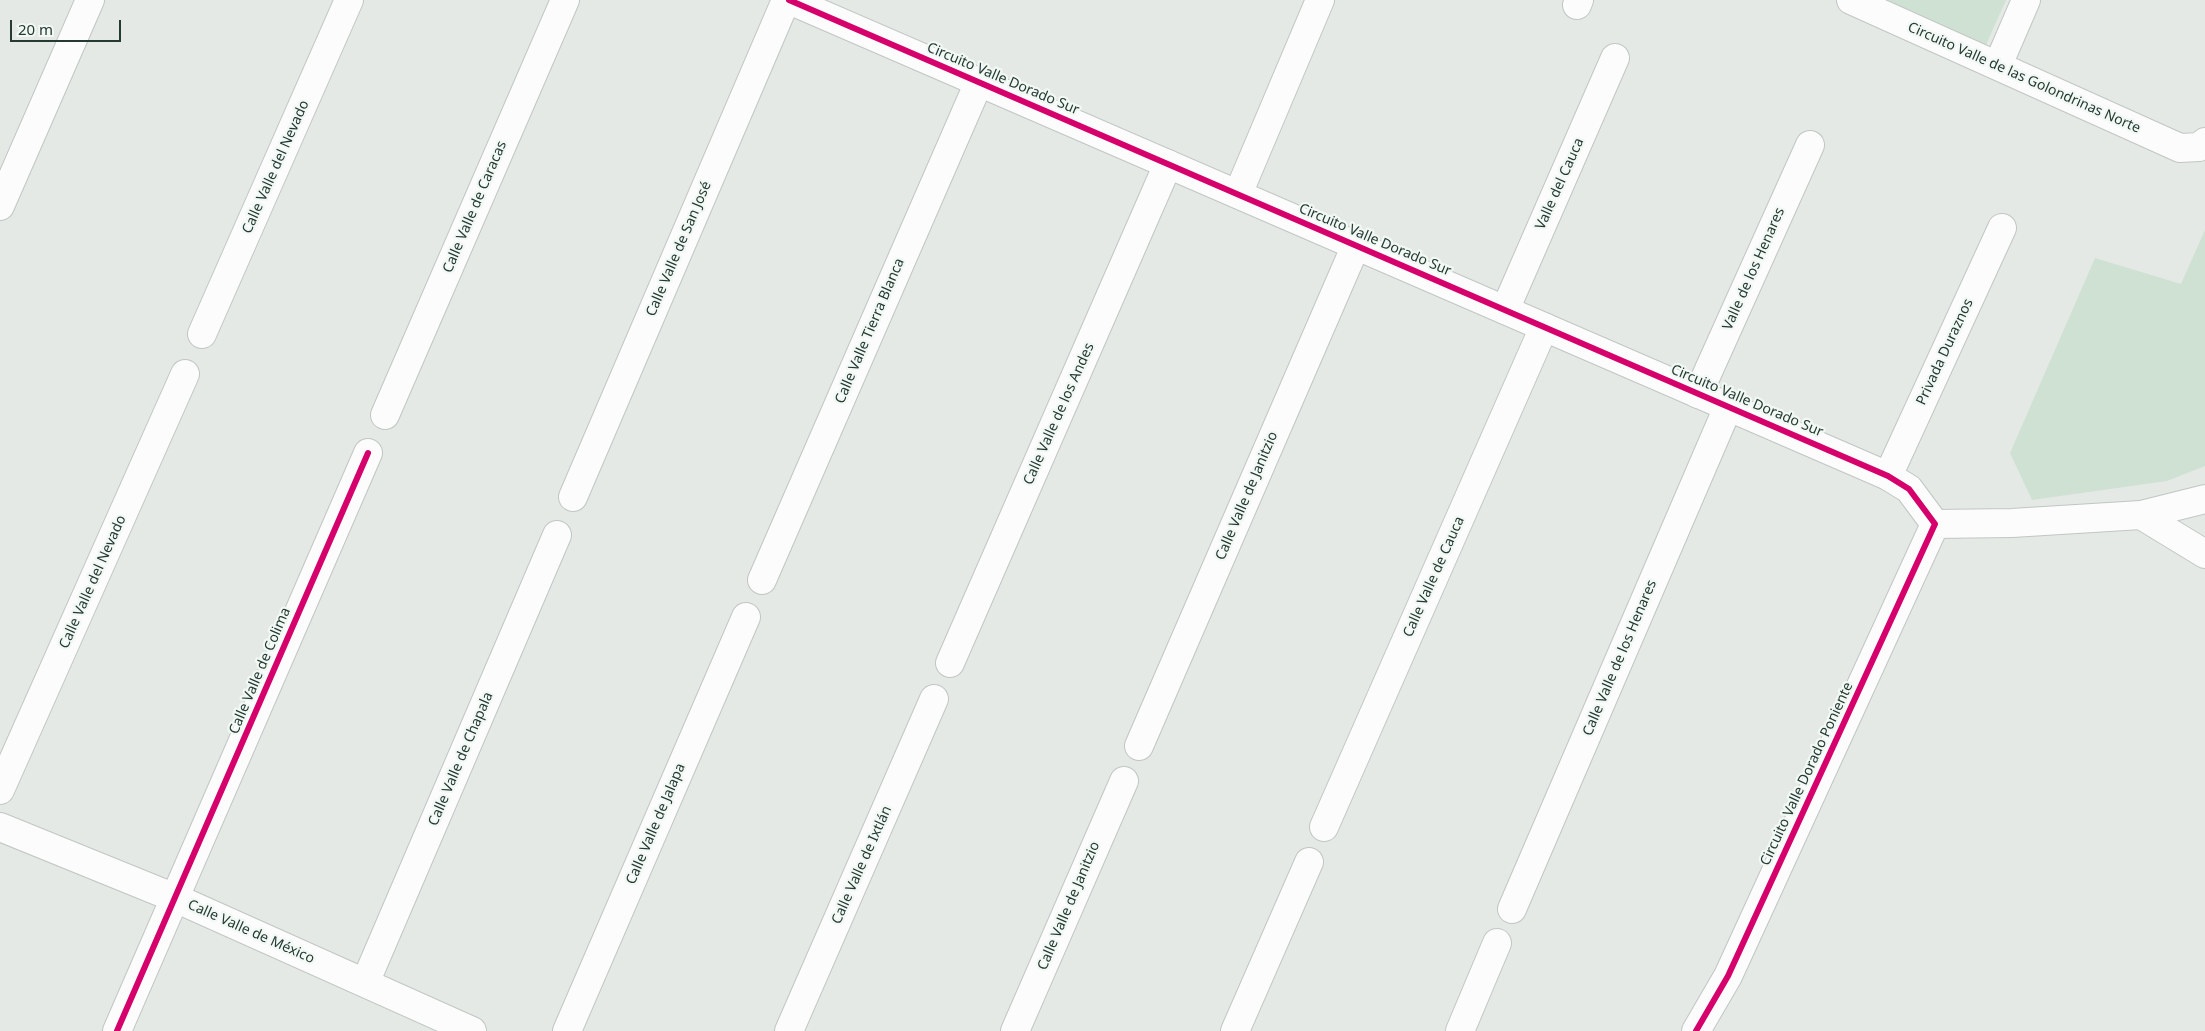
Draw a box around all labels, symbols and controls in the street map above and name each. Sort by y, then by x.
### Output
scale bar [12,10,124,42]
text: 20 m [18,19,53,39]
street label: Circuito Valle de las Golondrinas Norte [1905,19,2143,137]
street label: Circuito Valle Dorado Sur [924,39,1082,119]
street label: Calle Valle del Nevado [239,98,313,236]
street label: Valle del Cauca [1532,136,1588,232]
street label: Calle Valle de Caracas [440,139,510,275]
street label: Calle Valle de San José [643,179,715,319]
street label: Circuito Valle Dorado Sur [1296,200,1454,280]
street label: Valle de los Henares [1719,205,1789,333]
street label: Calle Valle Tierra Blanca [832,256,908,406]
street label: Privada Duraznos [1913,296,1977,408]
street label: Calle Valle de los Andes [1020,340,1098,488]
street label: Circuito Valle Dorado Sur [1668,361,1826,441]
street label: Calle Valle de Janitzio [1212,429,1282,563]
street label: Calle Valle del Nevado [56,513,130,651]
street label: Calle Valle de Cauca [1400,514,1468,640]
street label: Calle Valle de los Henares [1580,578,1660,738]
street label: Calle Valle de Colima [226,605,294,737]
street label: Circuito Valle Dorado Poniente [1757,680,1857,868]
street label: Calle Valle de Chapala [425,690,497,828]
street label: Calle Valle de Jalapa [623,761,689,887]
street label: Calle Valle de Ixtlán [828,803,896,927]
street label: Calle Valle de Janitzio [1034,839,1104,973]
street label: Calle Valle de México [185,896,317,968]

